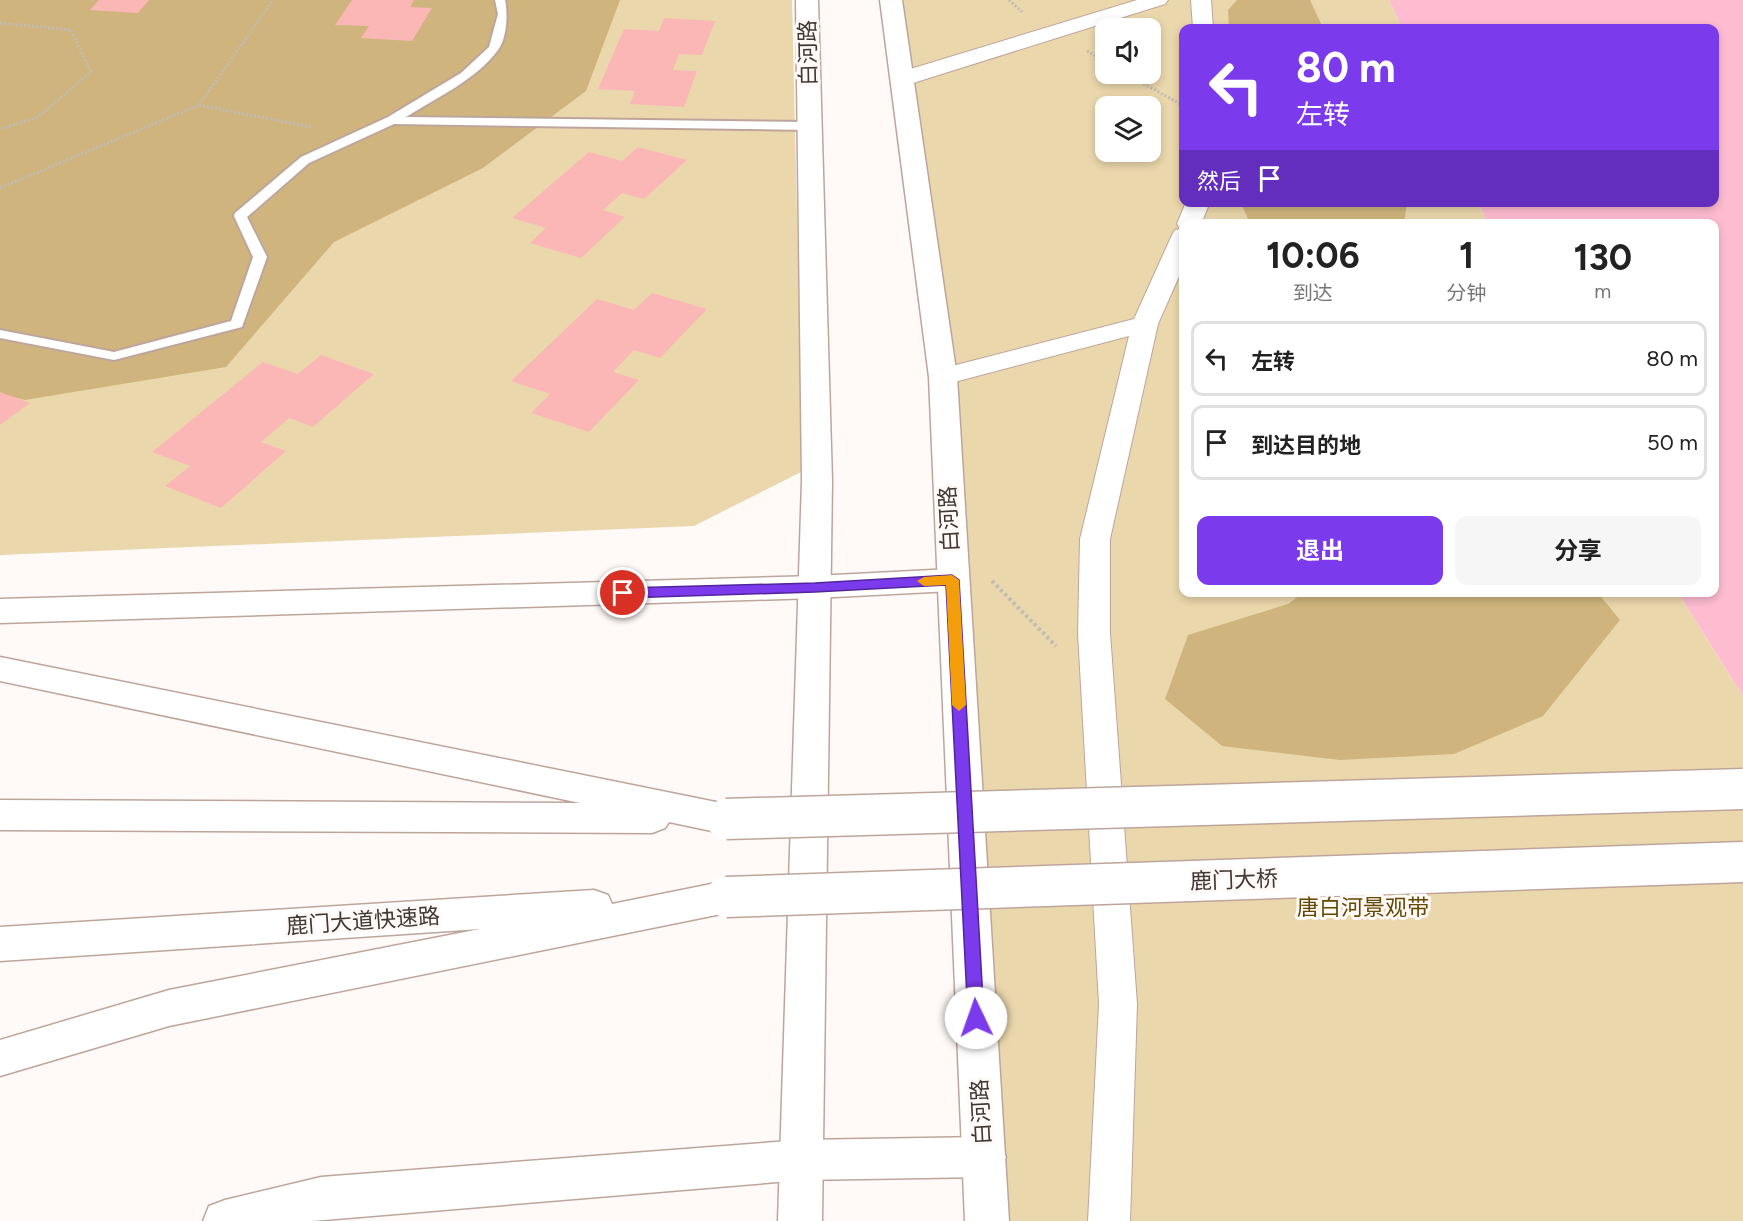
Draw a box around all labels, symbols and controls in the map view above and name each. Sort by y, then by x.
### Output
map controls [1095,18,1161,162]
button: sound [1095,18,1161,84]
street label: 白河路 [794,20,822,86]
text: 80 m [1296,42,1396,93]
icon: left [1197,48,1275,126]
button: layers [1095,96,1161,162]
text: 左转 [1296,98,1350,131]
icon: arrive [1253,162,1286,195]
text: 然后 [1197,168,1241,195]
text: 10:06 [1266,234,1360,277]
text: 1 [1459,234,1474,277]
text: 130 [1573,236,1632,279]
text: m [1594,279,1611,303]
text: 到达 [1293,281,1333,305]
text: 分钟 [1447,281,1487,305]
icon: left [1200,342,1233,375]
text: 80 m [1646,345,1698,372]
text: 左转 [1251,348,1295,375]
icon: arrive [1200,426,1233,459]
text: 50 m [1647,429,1698,456]
text: 到达目的地 [1251,432,1361,459]
street label: 白河路 [934,485,964,553]
button: 退出 [1197,516,1443,585]
button: 分享 [1455,516,1701,585]
pin [597,567,648,618]
icon: arrive [606,576,639,609]
street label: 鹿门大桥 [1190,865,1278,895]
park label: 唐白河景观带 [1297,894,1429,921]
street label: 鹿门大道快速路 [285,902,441,940]
position arrow [944,986,1008,1050]
street label: 白河路 [966,1078,996,1146]

